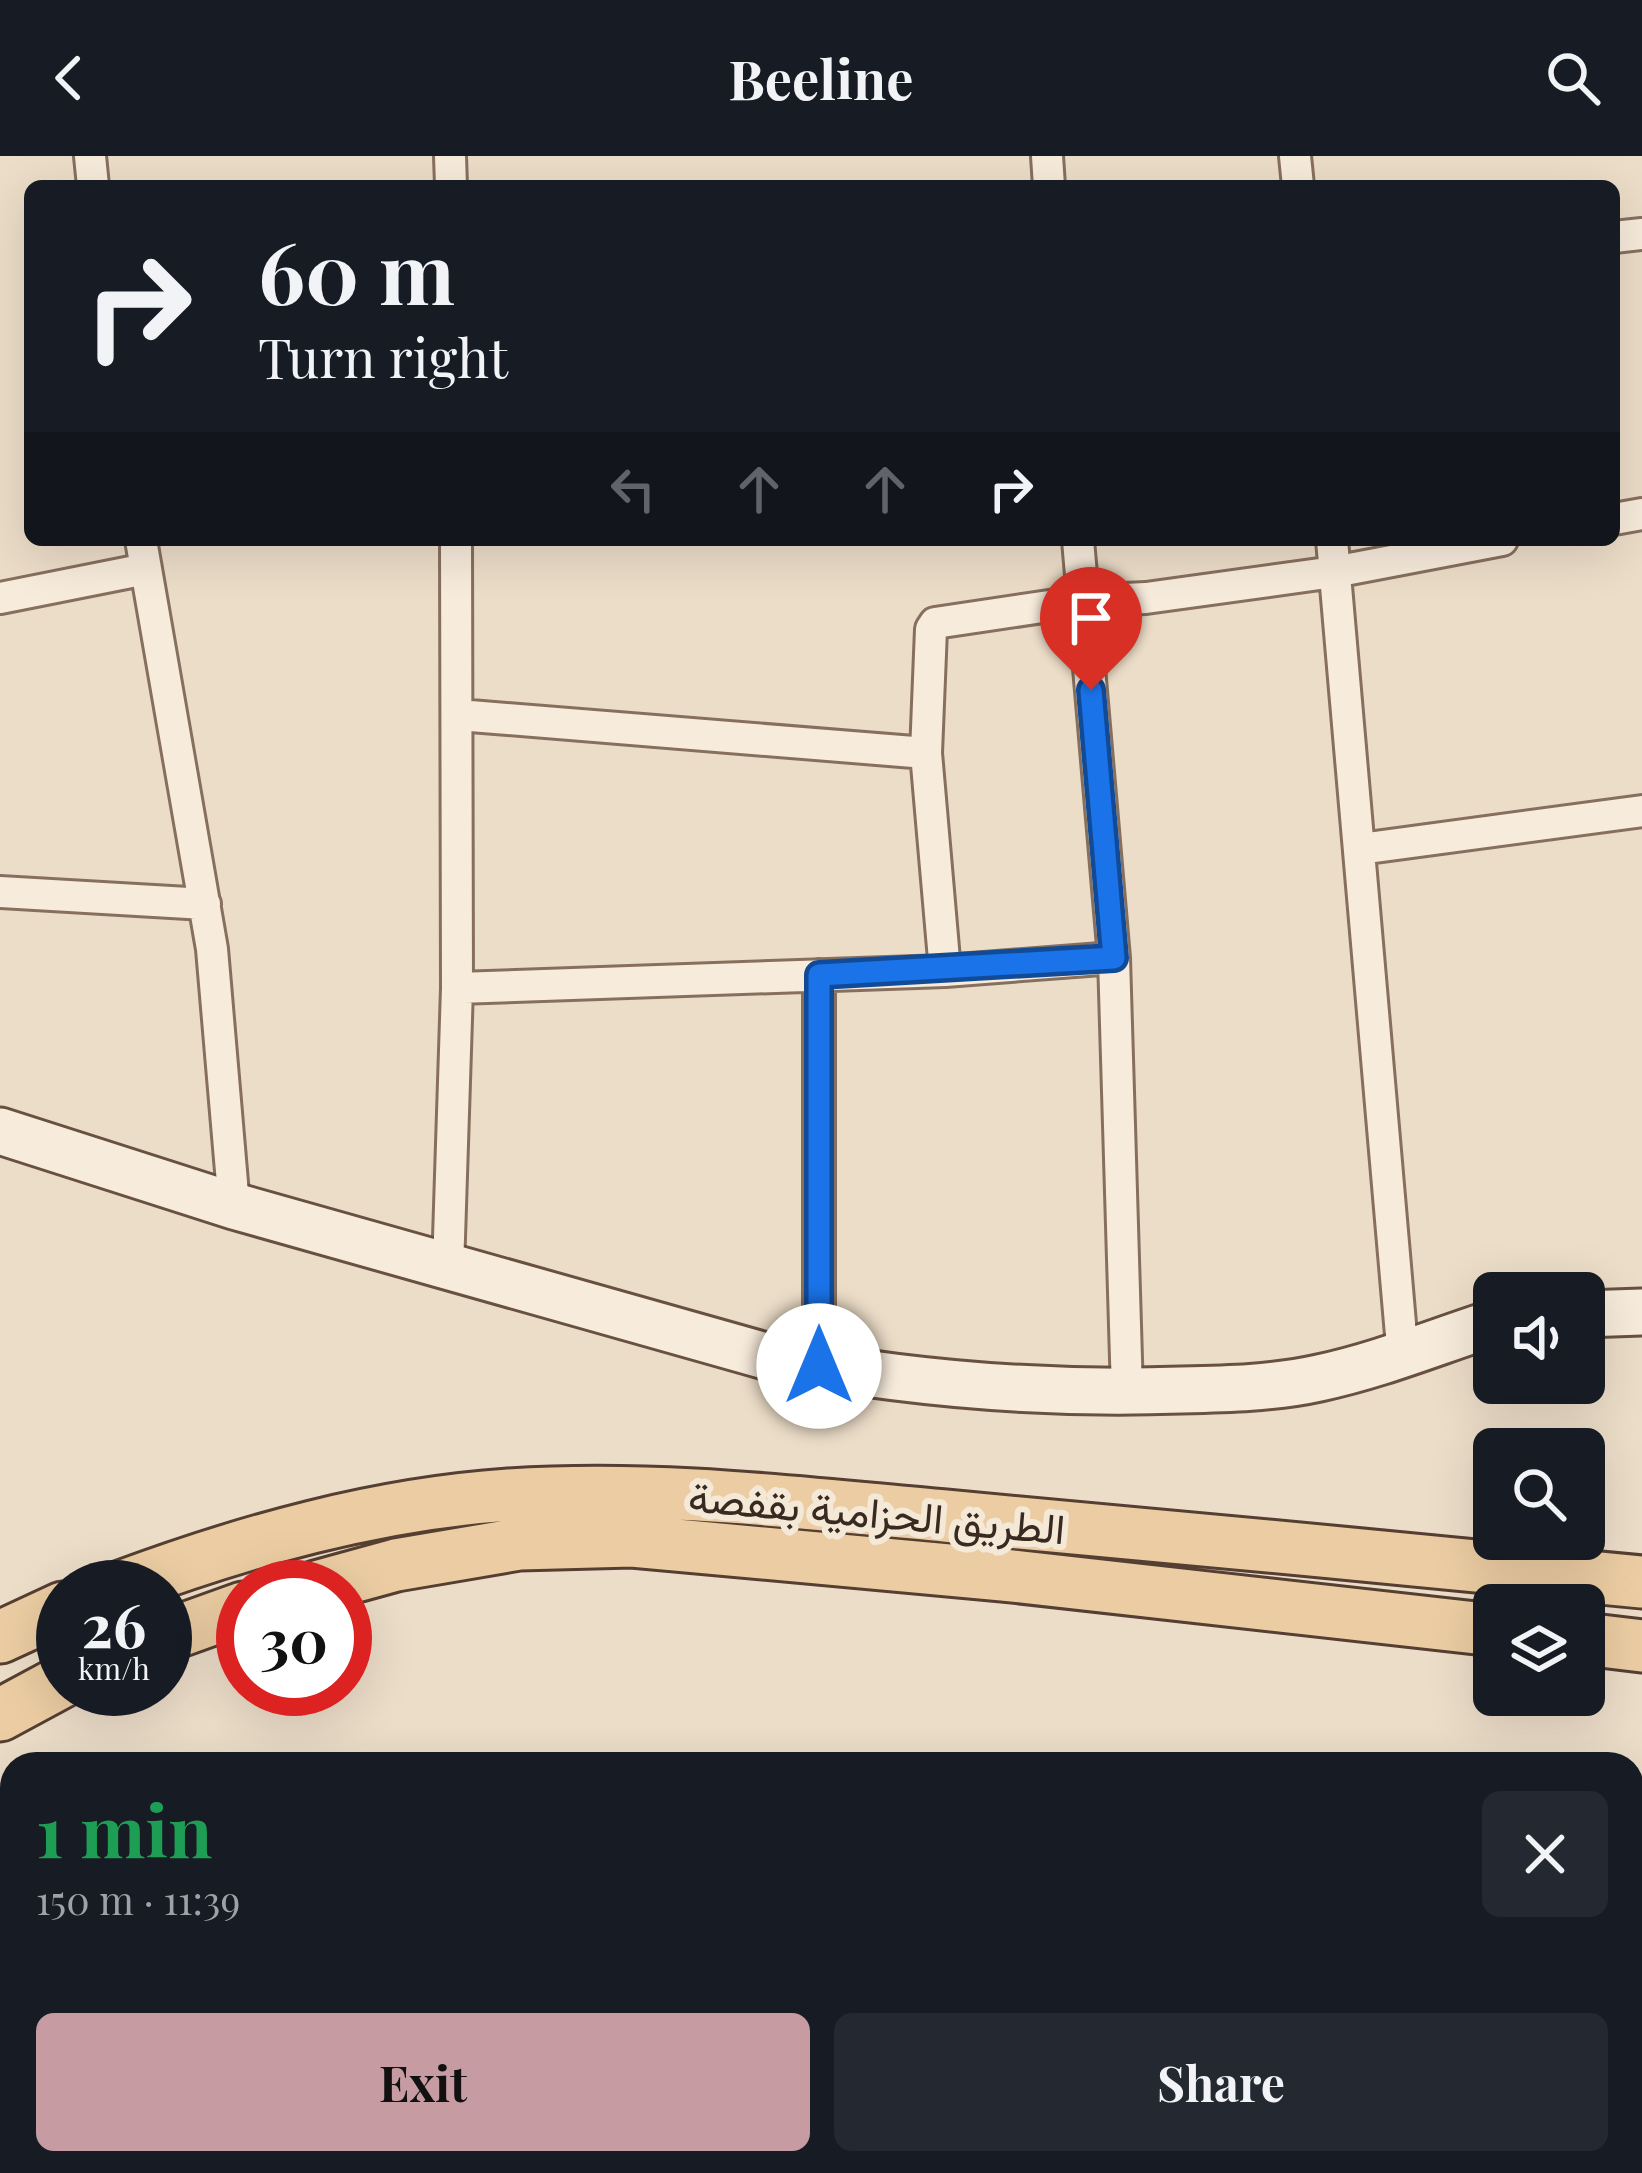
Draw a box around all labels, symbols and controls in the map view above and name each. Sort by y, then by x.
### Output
text: Beeline [729,42,913,114]
icon: back [36,45,102,111]
icon: search [1540,45,1606,111]
text: 60 m [258,214,455,326]
icon: right [60,228,216,384]
text: Turn right [258,321,508,393]
icon: left [600,456,666,522]
icon: ahead [726,456,792,522]
icon: ahead [852,456,918,522]
icon: right [978,456,1044,522]
pin [1040,567,1142,690]
icon: arrive [1058,585,1124,651]
map controls [1473,1272,1605,1716]
button: sound [1473,1272,1605,1404]
position arrow [756,1303,882,1429]
button: search [1473,1428,1605,1560]
street label: الطريق الحزامية بقفصة [686,1467,1068,1556]
speed limit sign: 30 [216,1560,372,1716]
text: 26 [81,1583,147,1663]
button: layers [1473,1584,1605,1716]
text: km/h [78,1648,150,1688]
text: 1 min [36,1780,212,1876]
button: close [1482,1791,1608,1917]
text: 150 m · 11:39 [36,1873,240,1925]
button: Exit [36,2013,810,2151]
button: Share [834,2013,1608,2151]

